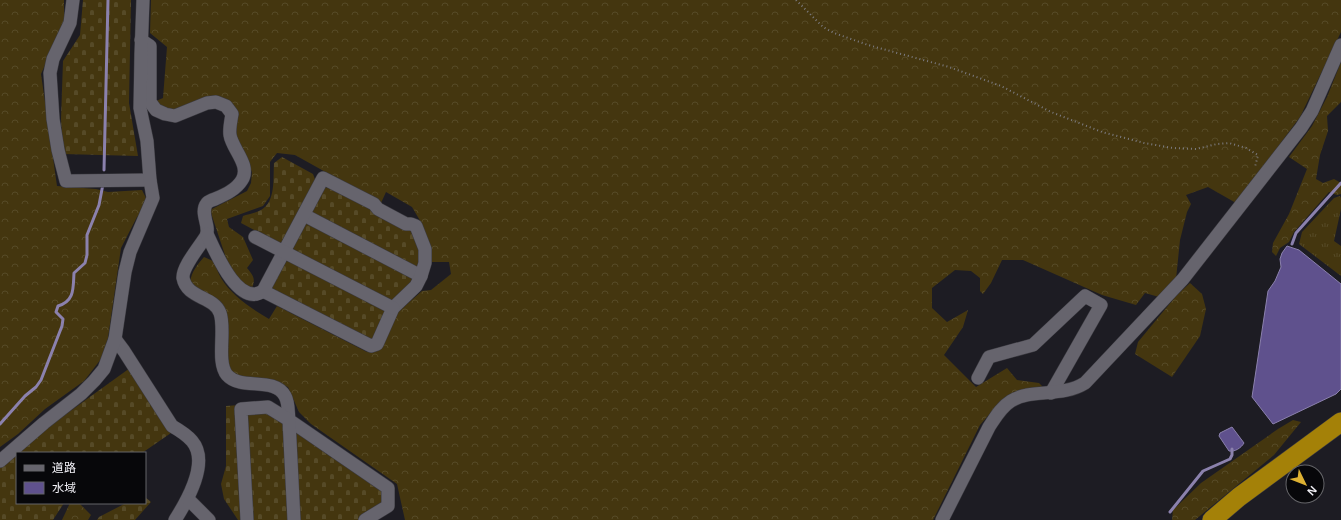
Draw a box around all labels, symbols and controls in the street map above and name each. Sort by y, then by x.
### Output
legend [16,452,146,504]
text: 道路 [52,461,76,475]
north arrow [1285,464,1325,504]
text: 水域 [52,481,76,495]
text: N [1305,484,1319,498]

